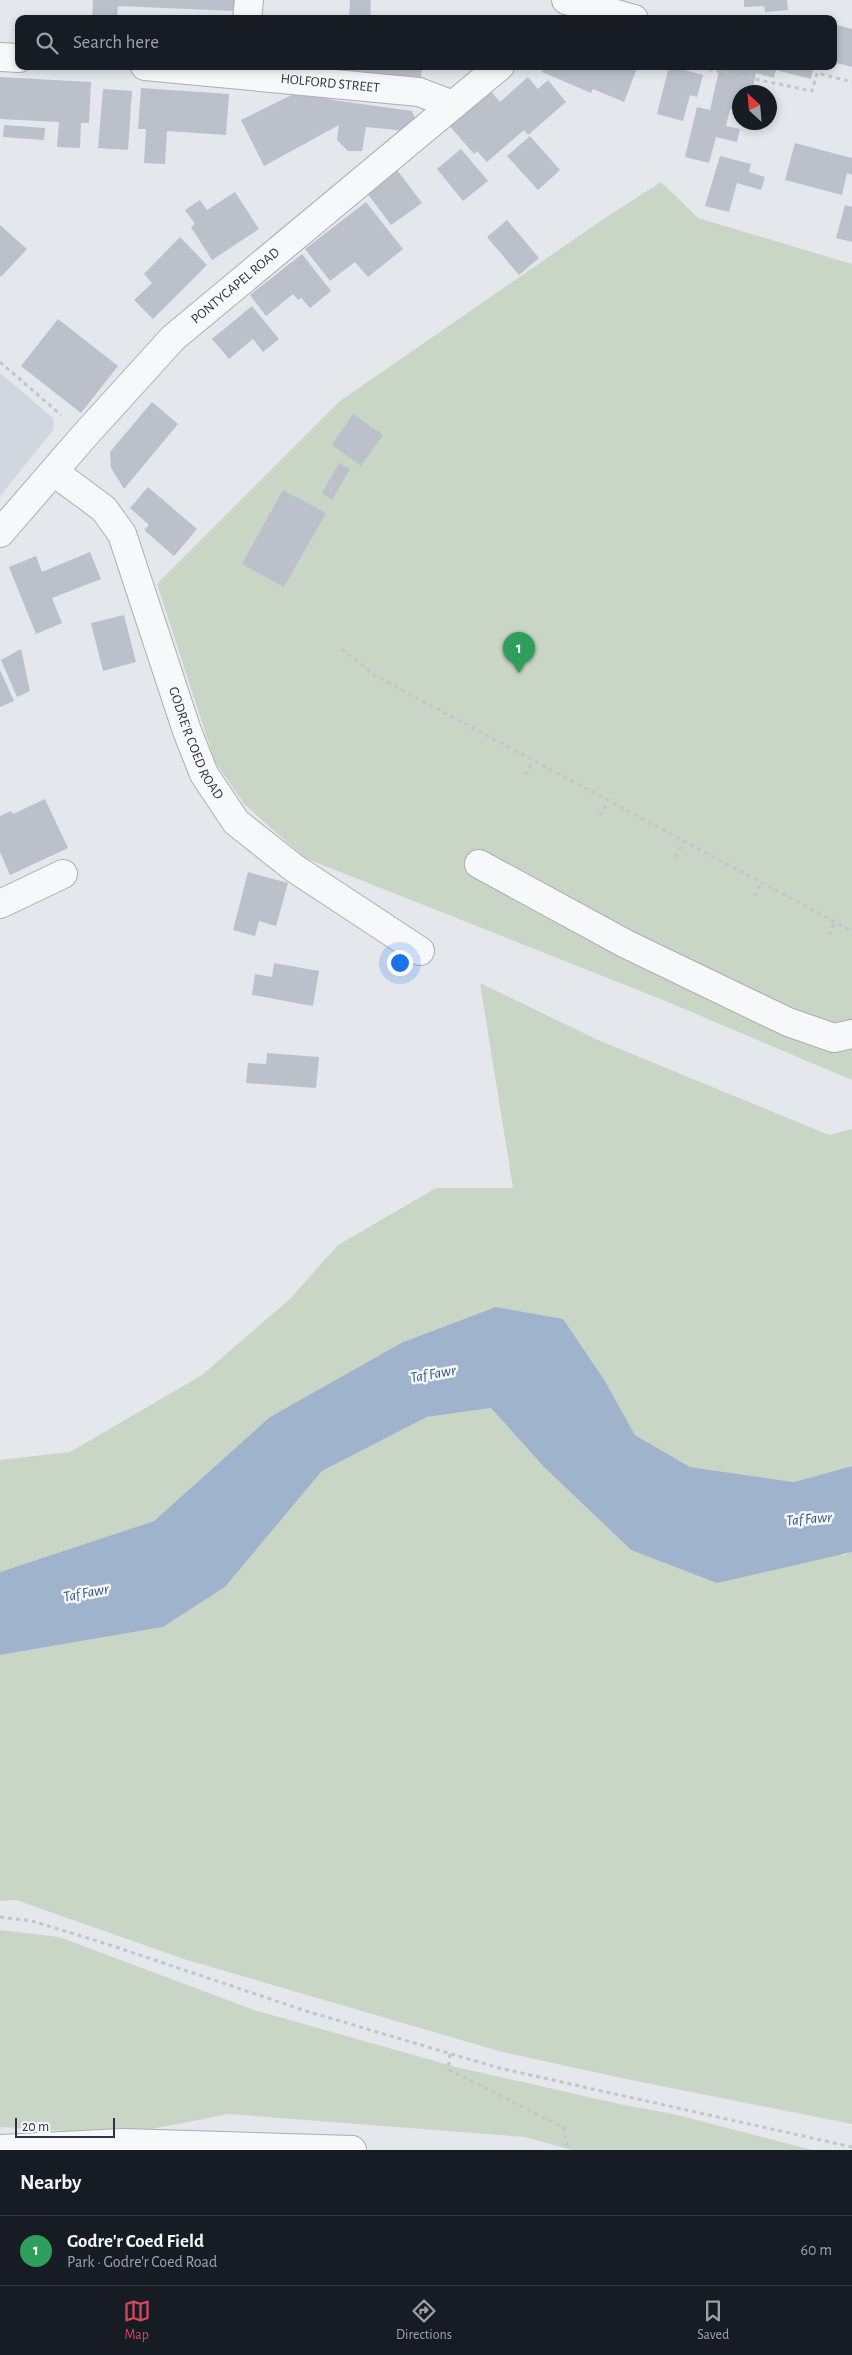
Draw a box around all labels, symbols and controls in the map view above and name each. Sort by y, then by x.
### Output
search box [15,15,837,70]
icon: search [33,29,61,57]
text: Search here [73,33,159,52]
street label: HOLFORD STREET [280,72,381,95]
north arrow [732,85,777,130]
street label: PONTYCAPEL ROAD [189,245,282,327]
pin: 1 [503,632,535,673]
street label: GODRE'R COED ROAD [166,685,226,802]
your location [387,950,413,976]
water label: Taf Fawr [409,1362,458,1385]
water label: Taf Fawr [785,1509,834,1528]
water label: Taf Fawr [62,1581,111,1605]
scale bar [15,2115,115,2138]
text: 20 m [22,2120,49,2134]
text: Nearby [20,2172,81,2193]
text: Godre'r Coed Field [67,2232,204,2251]
text: 1 [33,2242,39,2258]
text: 60 m [801,2242,832,2258]
text: Park · Godre'r Coed Road [67,2254,217,2270]
tab: Map [123,2297,151,2344]
tab: Directions [396,2297,452,2344]
tab: Saved [697,2297,729,2344]

